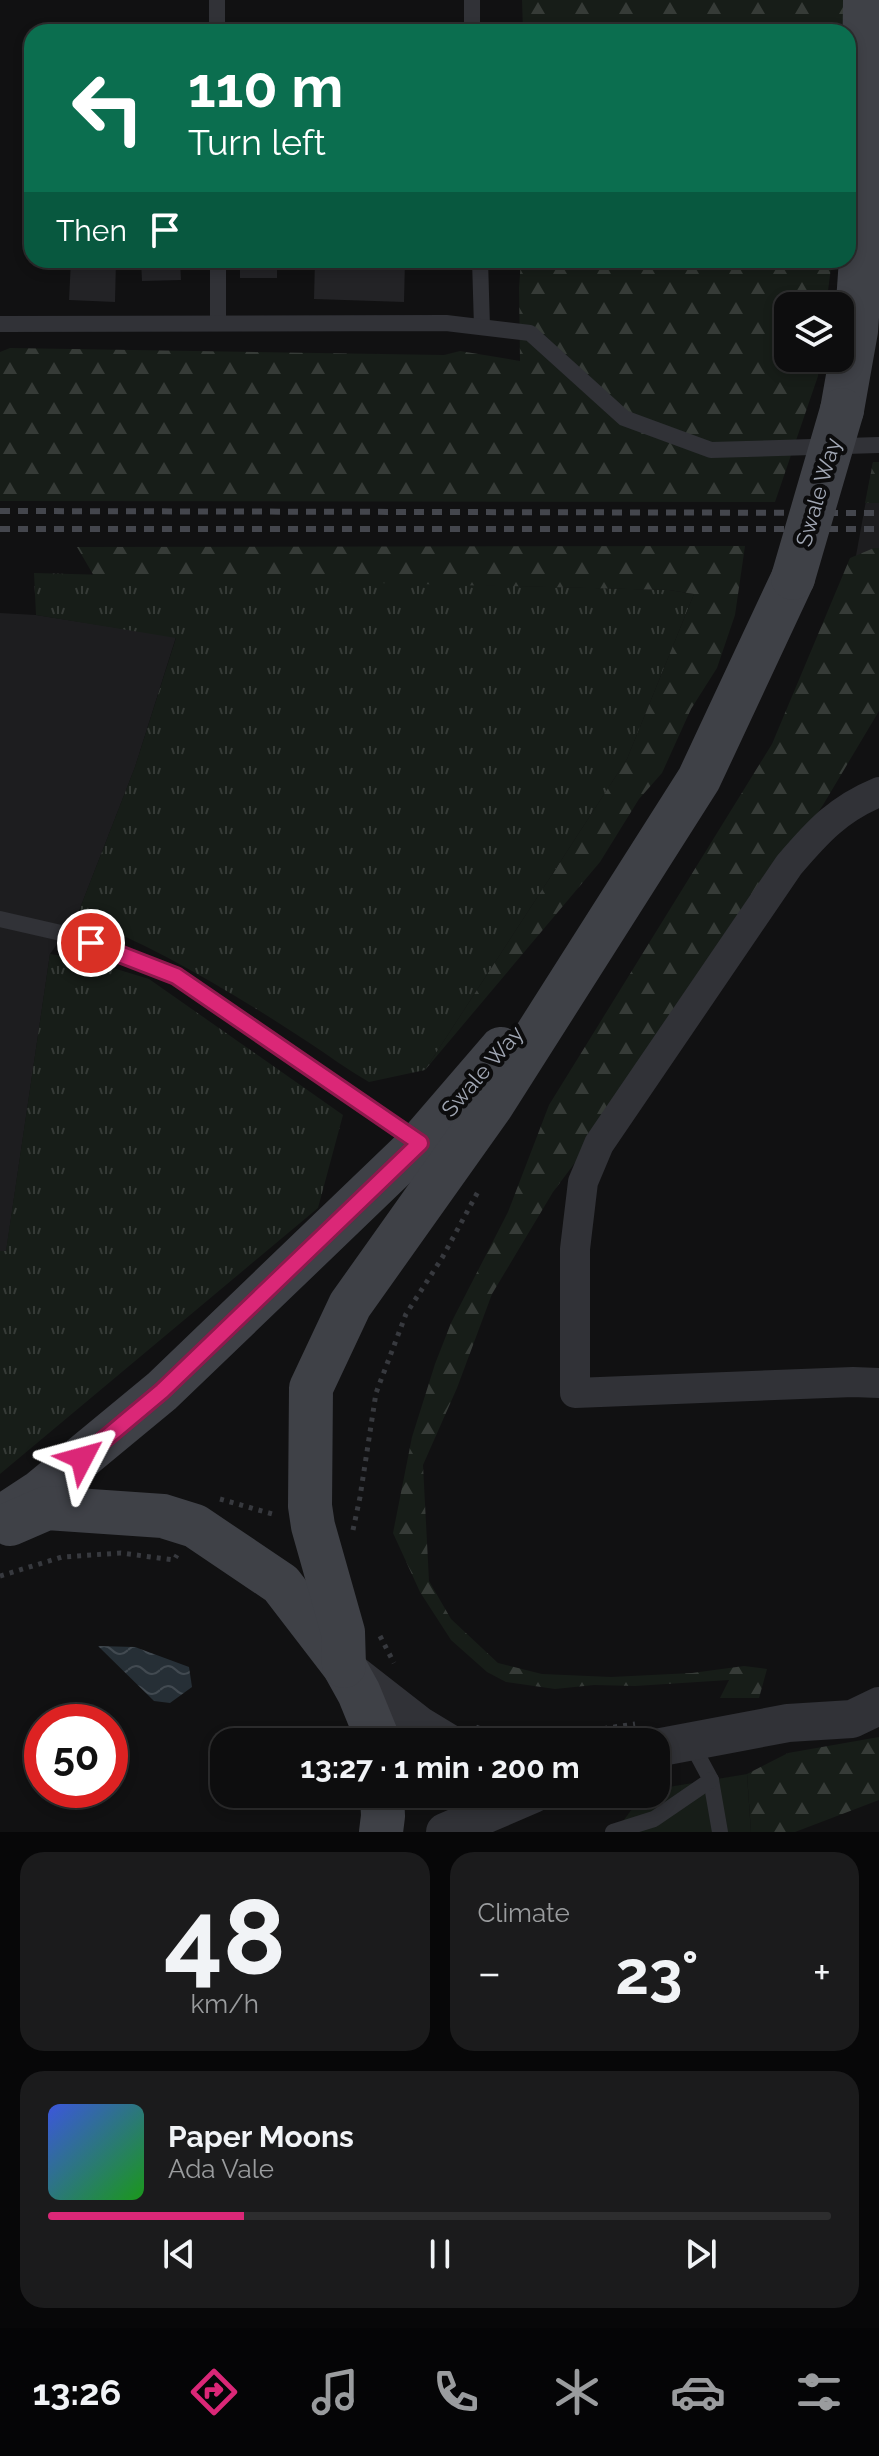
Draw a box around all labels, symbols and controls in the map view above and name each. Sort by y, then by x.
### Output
text: 110 m [188,54,343,120]
icon: left [56,56,160,160]
text: Turn left [188,121,326,163]
icon: arrive [143,208,187,252]
text: Then [56,213,127,248]
map controls [774,292,854,372]
button: layers [774,292,854,372]
street label: Swale Way [790,435,846,549]
pin [57,909,125,977]
icon: arrive [69,921,113,965]
street label: Swale Way [436,1020,529,1122]
position arrow [40,1416,124,1500]
speed limit sign: 50 [24,1704,128,1808]
text: 13:27 · 1 min · 200 m [300,1750,580,1785]
text: 48 [164,1876,286,1998]
text: Climate [478,1898,570,1928]
text: 23° [615,1938,699,2008]
text: − [478,1947,501,1998]
text: + [813,1947,831,1998]
text: km/h [190,1989,259,2019]
text: Paper Moons [168,2119,354,2154]
text: Ada Vale [168,2154,274,2184]
icon: previous [157,2232,201,2276]
icon: pause [418,2232,462,2276]
icon: next [679,2232,723,2276]
icon: directions [186,2364,242,2420]
icon: music [307,2364,363,2420]
icon: phone [428,2364,484,2420]
icon: climate [549,2364,605,2420]
icon: car [670,2364,726,2420]
icon: filters [791,2364,847,2420]
text: 13:26 [32,2371,121,2413]

